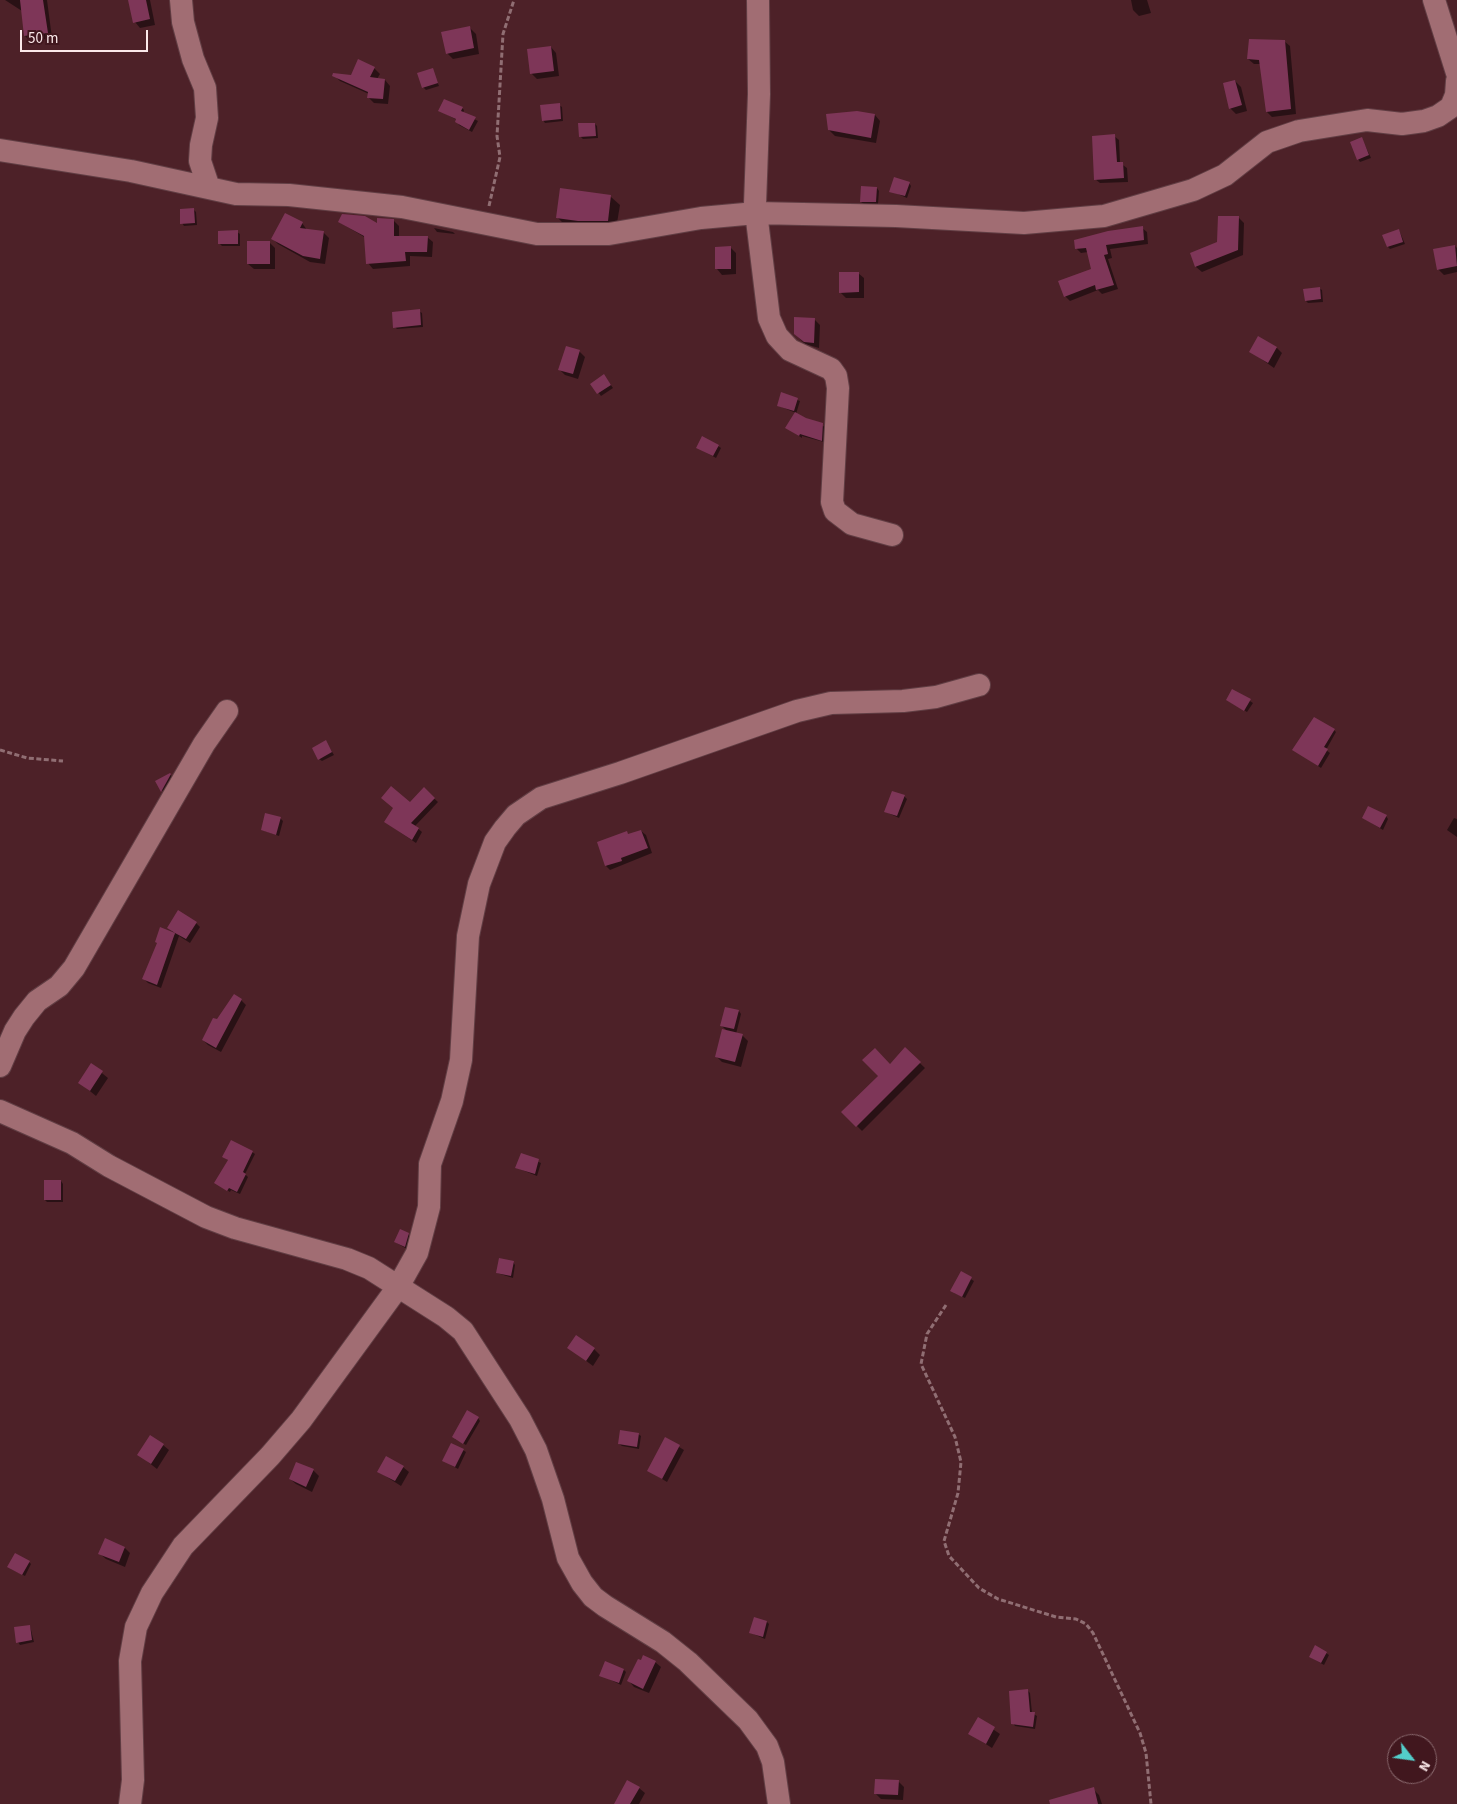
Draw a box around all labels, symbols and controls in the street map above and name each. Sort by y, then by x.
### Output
scale bar [22,20,150,52]
text: 50 m [28,28,58,49]
north arrow [1387,1734,1437,1784]
text: N [1413,1757,1435,1775]

